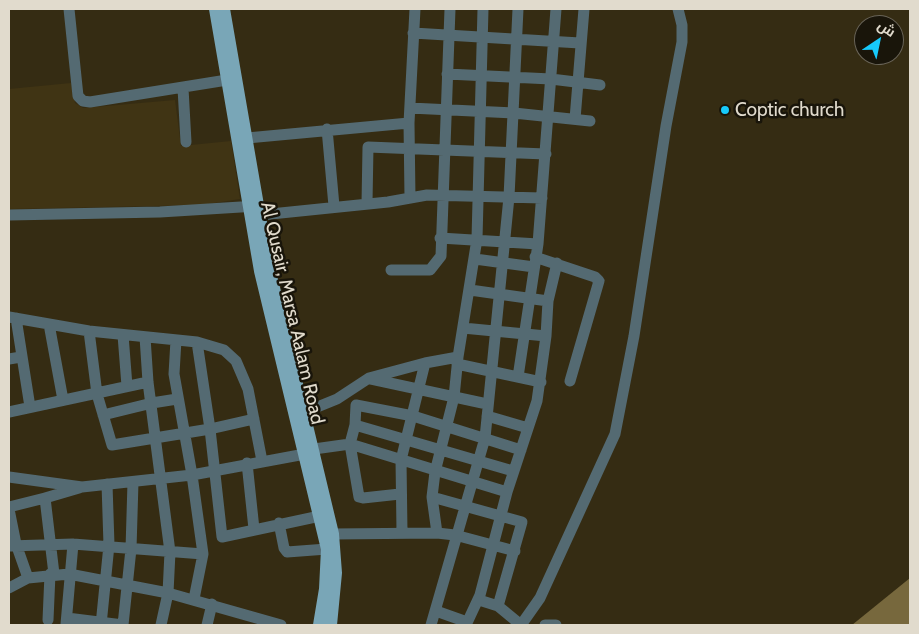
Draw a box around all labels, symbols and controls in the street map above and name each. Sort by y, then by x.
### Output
north arrow [854,15,904,65]
text: ش [874,16,899,41]
place label: Coptic church [735,99,844,121]
marker: Coptic church [719,104,731,116]
street label: Al Qusair, Marsa Aalam Road [255,199,329,427]

